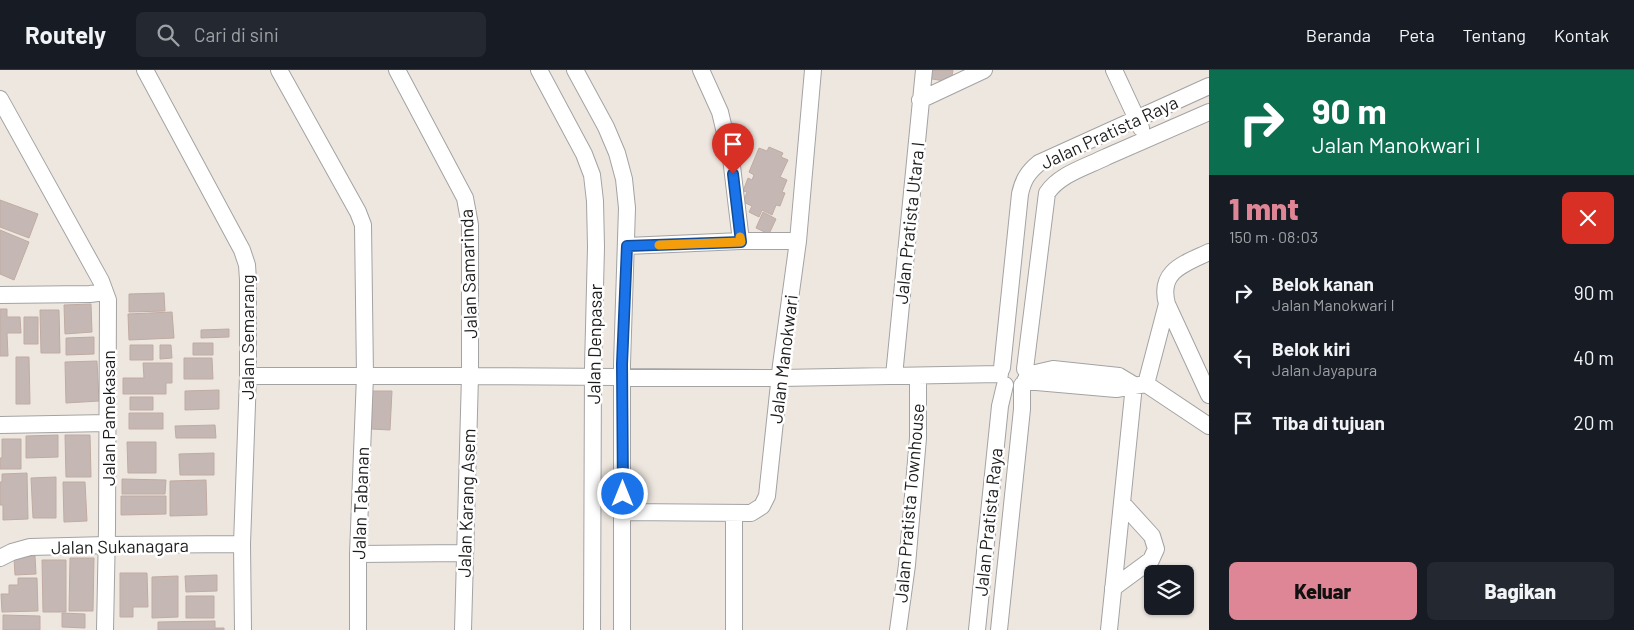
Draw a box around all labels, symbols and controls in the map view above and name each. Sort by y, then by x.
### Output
search box [136,12,486,57]
text: Routely [25,20,106,49]
icon: search [154,21,182,49]
text: Cari di sini [194,23,279,46]
text: Beranda [1306,24,1371,46]
text: Peta [1399,24,1435,46]
text: Tentang [1463,24,1526,46]
text: Kontak [1554,24,1609,46]
text: 90 m [1312,89,1387,131]
icon: right [1229,90,1294,155]
street label: Jalan Pratista Raya [1037,91,1181,173]
pin [712,123,754,174]
icon: arrive [719,130,747,158]
text: Jalan Manokwari I [1312,131,1481,157]
street label: Jalan Pratista Utara I [890,141,928,305]
text: 1 mnt [1229,190,1299,226]
button: close [1562,192,1614,244]
street label: Jalan Samarinda [455,209,481,339]
text: 150 m · 08:03 [1229,227,1318,246]
text: Belok kanan [1272,272,1374,295]
street label: Jalan Semarang [236,274,258,400]
icon: right [1229,279,1257,307]
text: 90 m [1574,281,1614,304]
street label: Jalan Denpasar [582,283,606,404]
street label: Jalan Manokwari [764,293,802,425]
text: Jalan Manokwari I [1272,295,1395,314]
text: Belok kiri [1272,337,1350,360]
icon: left [1229,344,1257,372]
text: 40 m [1573,346,1614,369]
street label: Jalan Pamekasan [97,350,119,486]
text: Jalan Jayapura [1272,360,1377,379]
street label: Jalan Pratista Townhouse [889,402,929,604]
icon: arrive [1229,409,1257,437]
text: Tiba di tujuan [1272,411,1385,434]
text: 20 m [1574,411,1614,434]
street label: Jalan Karang Asem [452,428,480,578]
street label: Jalan Tabanan [347,446,373,560]
street label: Jalan Pratista Raya [969,447,1007,597]
position arrow [596,467,648,519]
street label: Jalan Sukanagara [51,534,189,558]
button: Keluar [1229,562,1417,620]
button: Bagikan [1427,562,1614,620]
map controls [1144,565,1194,615]
button: layers [1144,565,1194,615]

